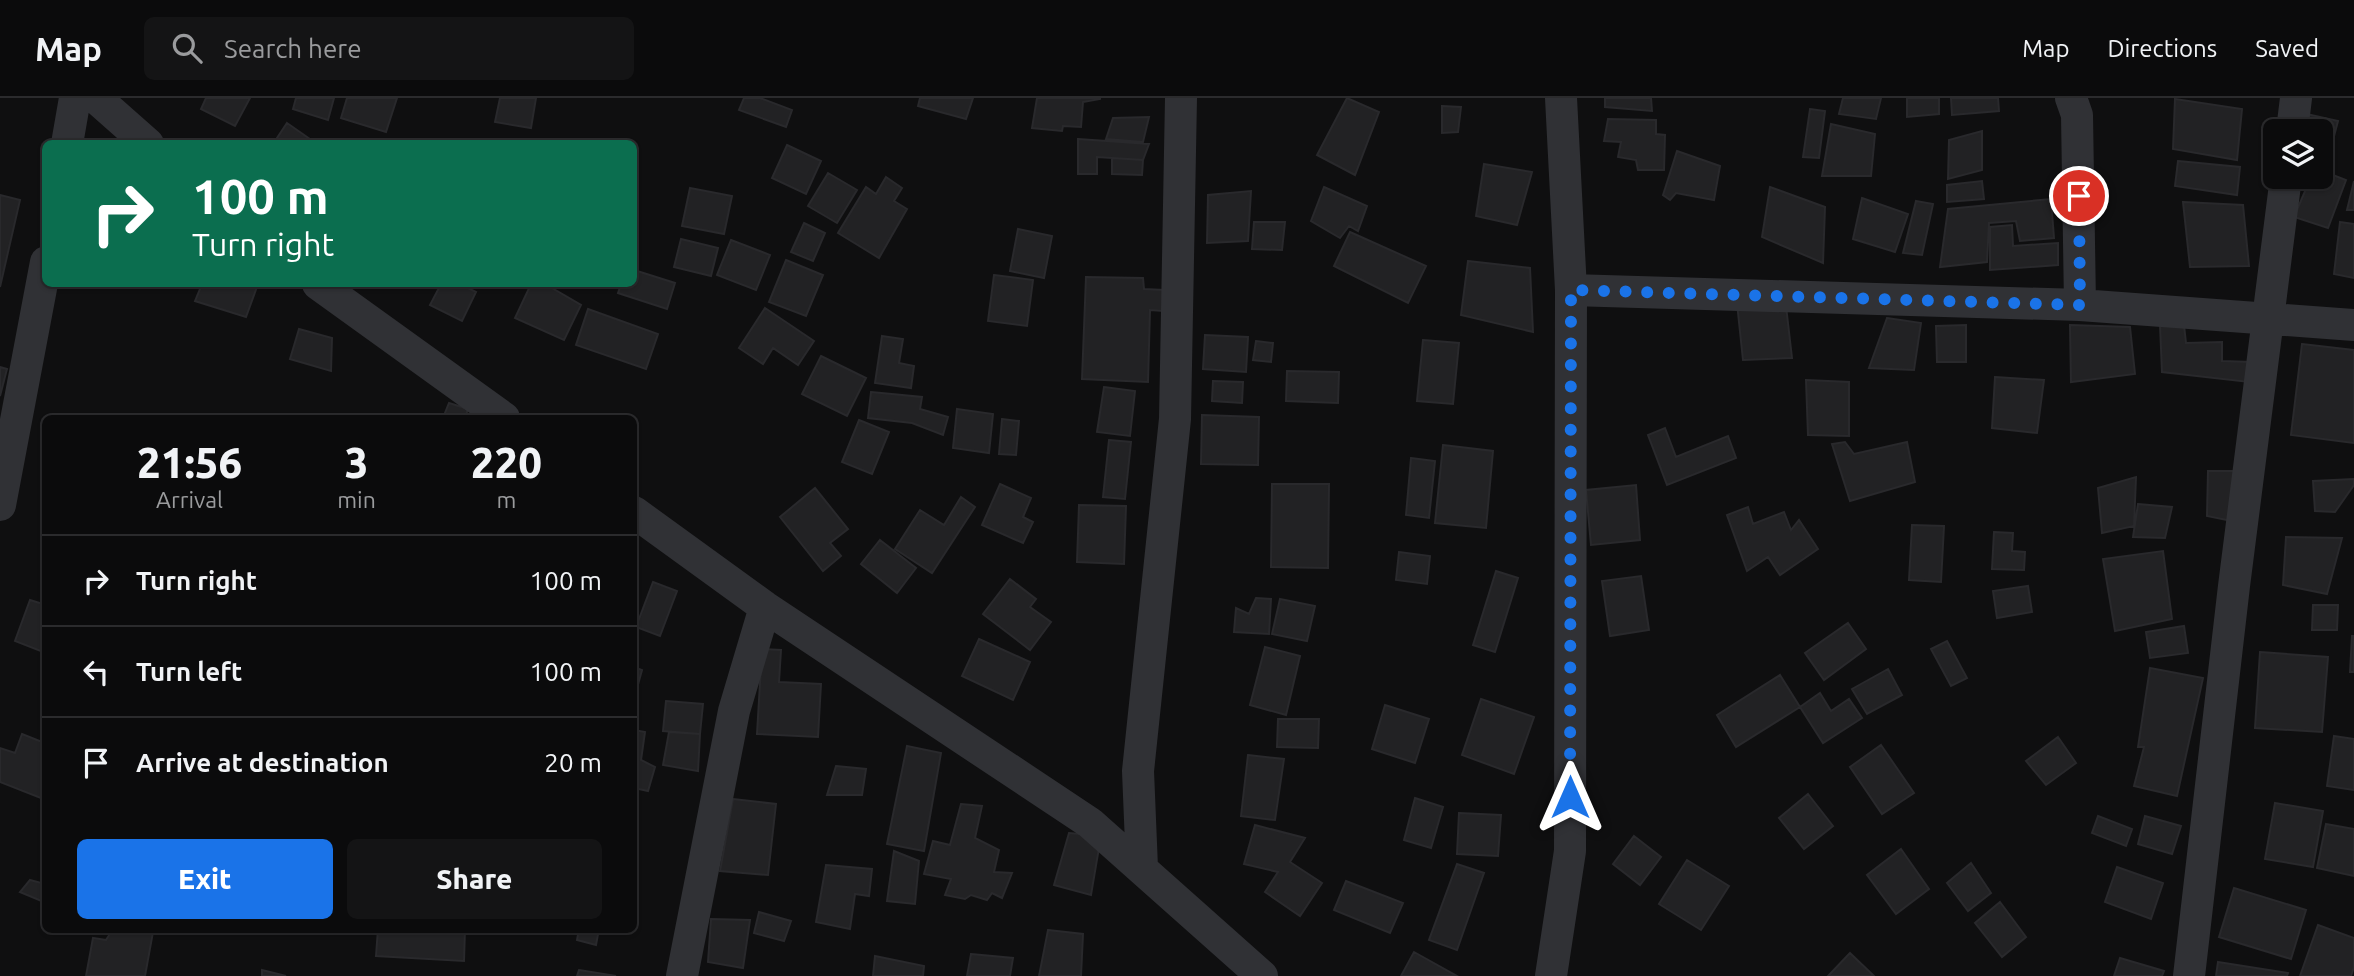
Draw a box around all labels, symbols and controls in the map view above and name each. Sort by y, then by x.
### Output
search box [144,17,634,80]
icon: search [168,29,206,67]
text: Map [35,30,102,67]
text: Search here [224,34,362,63]
text: Map [2022,35,2069,62]
text: Directions [2107,35,2217,62]
text: Saved [2255,35,2319,62]
map controls [2263,119,2333,189]
button: layers [2263,119,2333,189]
pin [2049,166,2109,226]
icon: right [77,168,168,259]
text: 100 m [192,168,329,223]
icon: arrive [2060,177,2098,215]
text: Turn right [192,226,334,262]
text: 21:56 [137,439,242,486]
text: 3 [345,439,368,486]
text: 220 [471,439,542,486]
text: Arrival [156,487,223,512]
text: min [337,487,376,512]
text: m [496,487,516,512]
icon: right [77,562,115,600]
text: Turn right [136,566,257,595]
text: 100 m [530,566,602,595]
icon: left [77,653,115,691]
text: Turn left [136,657,242,686]
text: 100 m [530,657,602,686]
icon: arrive [77,744,115,782]
text: Arrive at destination [136,748,389,777]
text: 20 m [544,748,602,777]
position arrow [1533,760,1607,834]
button: Exit [77,839,333,919]
button: Share [347,839,602,919]

